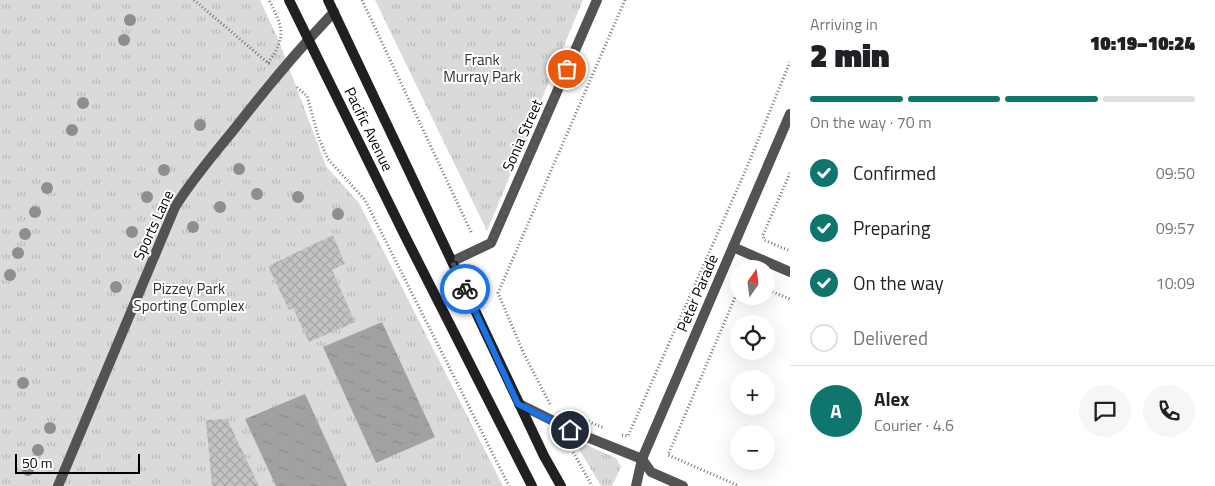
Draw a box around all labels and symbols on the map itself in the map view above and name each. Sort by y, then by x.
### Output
park label: Frank Murray Park [443,48,521,88]
pin [546,48,588,90]
street label: Pacific Avenue [339,83,399,175]
street label: Sonia Street [496,95,548,175]
street label: Sports Lane [127,186,179,264]
street label: Peter Parade [670,251,724,335]
north arrow [730,260,775,305]
courier [440,264,490,314]
park label: Pizzey Park Sporting Complex [134,277,245,317]
pin [549,409,591,451]
scale bar [15,451,140,474]

